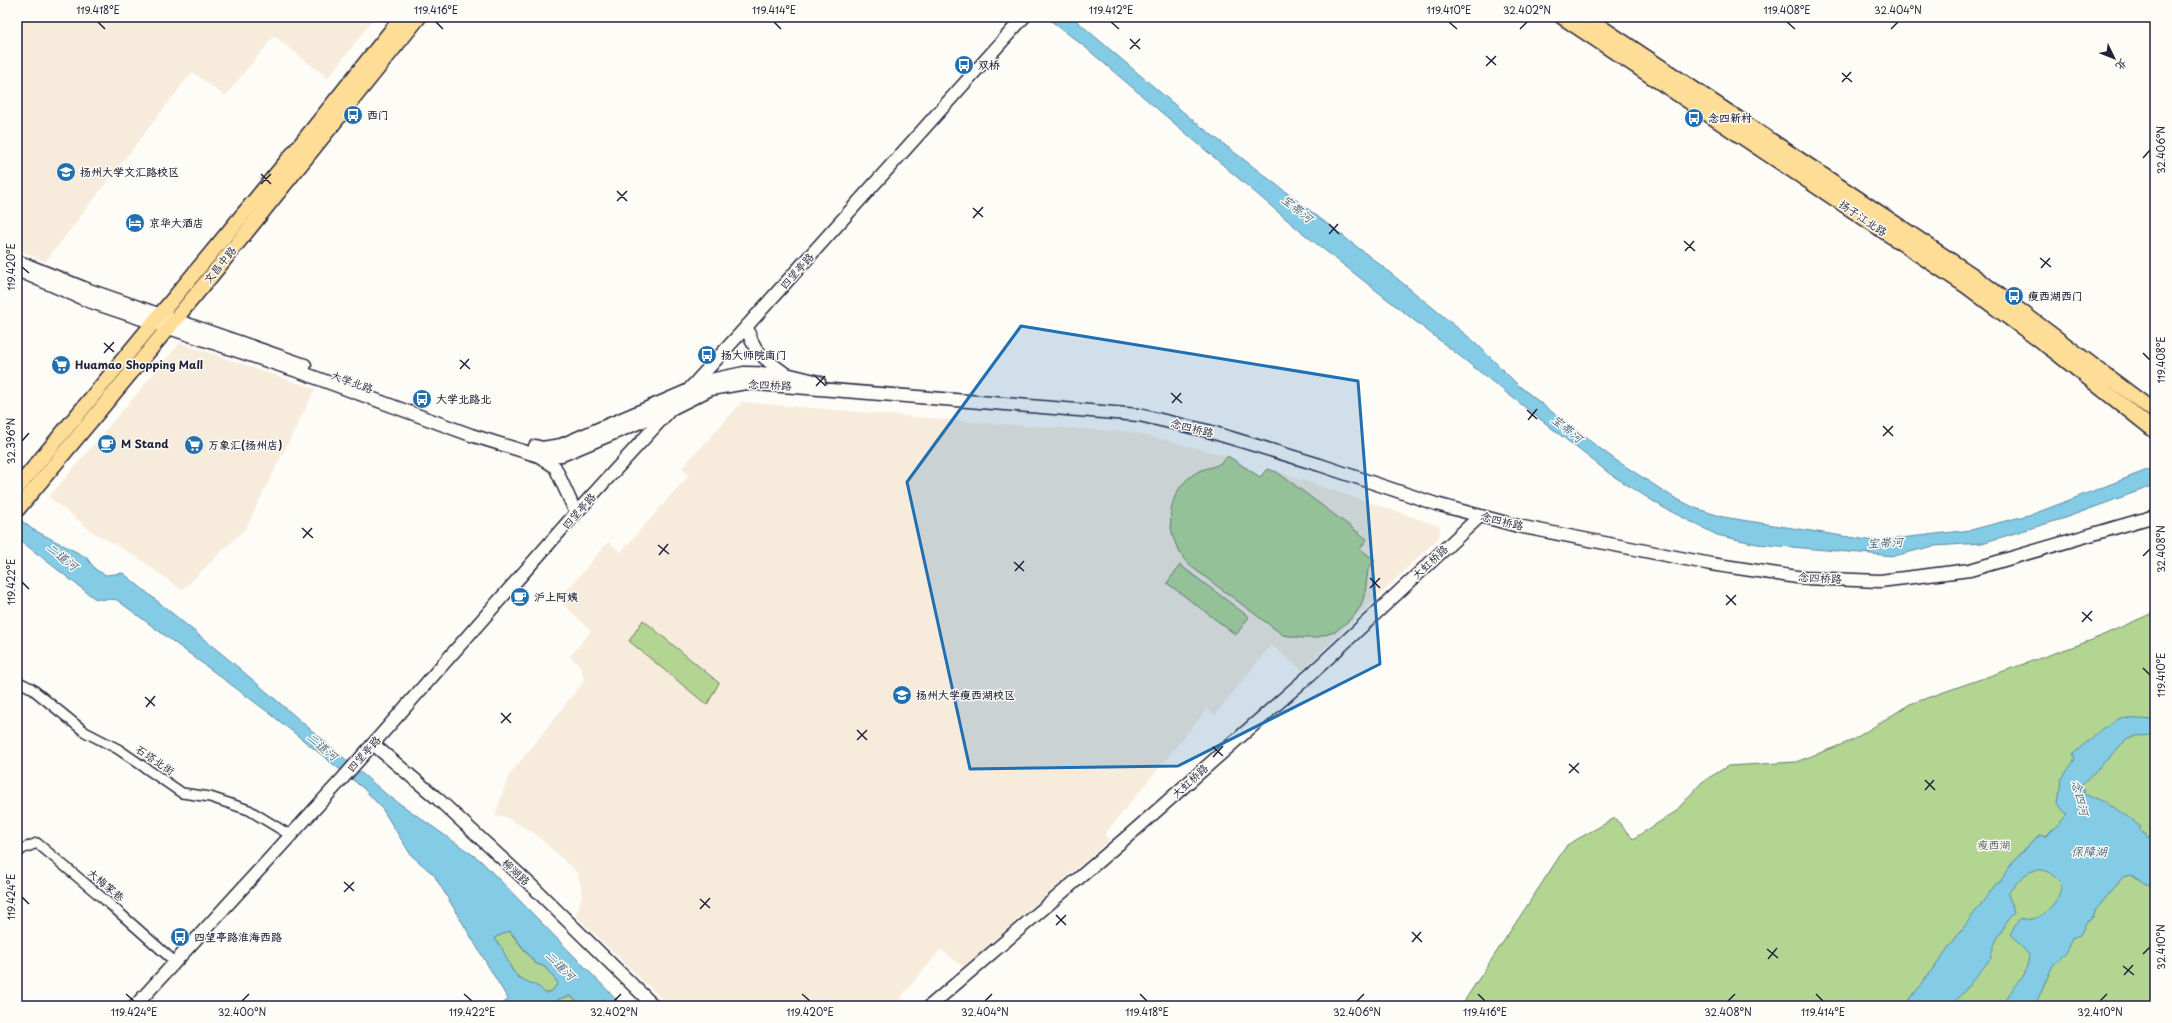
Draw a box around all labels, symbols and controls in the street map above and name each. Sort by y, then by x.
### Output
text: 119.418°E [76,2,120,17]
text: 119.416°E [414,2,458,17]
text: 119.414°E [752,2,796,17]
text: 119.412°E [1089,2,1133,17]
text: 119.410°E [1427,2,1471,17]
text: 32.402°N [1503,2,1551,17]
text: 119.408°E [1763,2,1811,17]
text: 32.404°N [1874,2,1922,17]
north arrow [2094,38,2134,78]
bus stop icon: 双桥 [953,54,975,76]
text: 北 [2112,55,2132,75]
place label: 双桥 [978,56,1000,73]
bus stop icon: 西门 [342,104,364,126]
place label: 西门 [367,106,389,123]
bus stop icon: 念四新村 [1683,107,1705,129]
place label: 念四新村 [1708,109,1752,126]
text: 32.406°N [2153,126,2168,174]
school or university icon: 扬州大学文汇路校区 [55,161,77,183]
place label: 扬州大学文汇路校区 [80,163,179,180]
water label: 宝带河 [1278,190,1319,228]
street label: 扬子江北路 [1836,195,1891,240]
hotel icon: 京华大酒店 [124,212,146,234]
place label: 京华大酒店 [149,214,204,231]
street label: 文昌中路 [199,242,240,287]
text: 119.420°E [3,243,18,291]
street label: 四望亭路 [776,249,818,293]
bus stop icon: 瘦西湖西门 [2003,285,2025,307]
place label: 瘦西湖西门 [2028,287,2083,304]
text: 119.408°E [2153,336,2168,384]
bus stop icon: 扬大师院南门 [696,344,718,366]
place label: 扬大师院南门 [721,346,787,363]
supermarket icon: Huamao Shopping Mall [50,354,72,376]
place label: Huamao Shopping Mall [75,356,203,373]
street label: 大学北路 [329,366,376,397]
street label: 念四桥路 [748,375,792,394]
bus stop icon: 大学北路北 [411,388,433,410]
place label: 大学北路北 [436,390,491,407]
water label: 宝带河 [1548,410,1589,448]
street label: 念四桥路 [1169,414,1216,441]
text: 32.396°N [3,418,18,464]
cafe icon: M Stand [96,433,118,455]
supermarket icon: 万象汇(扬州店) [183,434,205,456]
place label: M Stand [121,435,169,452]
place label: 万象汇(扬州店) [208,436,282,453]
street label: 四望亭路 [558,489,600,533]
street label: 念四桥路 [1479,507,1526,534]
text: 32.408°N [2153,525,2168,573]
water label: 宝带河 [1867,532,1905,552]
water label: 二道河 [43,538,84,576]
street label: 大虹桥路 [1408,540,1452,583]
text: 119.422°E [3,559,18,605]
street label: 念四桥路 [1798,568,1842,587]
cafe icon: 沪上阿姨 [509,586,531,608]
place label: 沪上阿姨 [534,588,578,605]
text: 119.410°E [2153,653,2168,697]
school or university icon: 扬州大学瘦西湖校区 [891,684,913,706]
place label: 扬州大学瘦西湖校区 [916,686,1015,703]
water label: 二道河 [303,728,344,766]
street label: 四望亭路 [343,732,385,776]
street label: 石塔北街 [132,740,179,779]
street label: 大虹桥路 [1168,760,1212,802]
water label: 念四河 [2068,778,2095,819]
park label: 瘦西湖 [1978,836,2011,853]
water label: 保障湖 [2071,842,2108,860]
street label: 柳湖路 [498,854,534,889]
street label: 大梅家巷 [84,864,129,905]
text: 119.424°E [3,874,18,920]
text: 32.410°N [2153,924,2168,970]
bus stop icon: 四望亭路淮海西路 [169,926,191,948]
place label: 四望亭路淮海西路 [194,928,282,945]
water label: 二道河 [541,946,581,986]
text: 119.424°E [111,1004,157,1019]
text: 32.400°N [218,1004,267,1019]
text: 119.422°E [449,1004,495,1019]
text: 32.402°N [590,1004,638,1019]
text: 119.420°E [786,1004,834,1019]
text: 32.404°N [961,1004,1009,1019]
text: 119.418°E [1125,1004,1169,1019]
text: 32.406°N [1333,1004,1381,1019]
text: 119.416°E [1463,1004,1507,1019]
text: 32.408°N [1704,1004,1752,1019]
text: 119.414°E [1801,1004,1845,1019]
text: 32.410°N [2077,1004,2123,1019]

